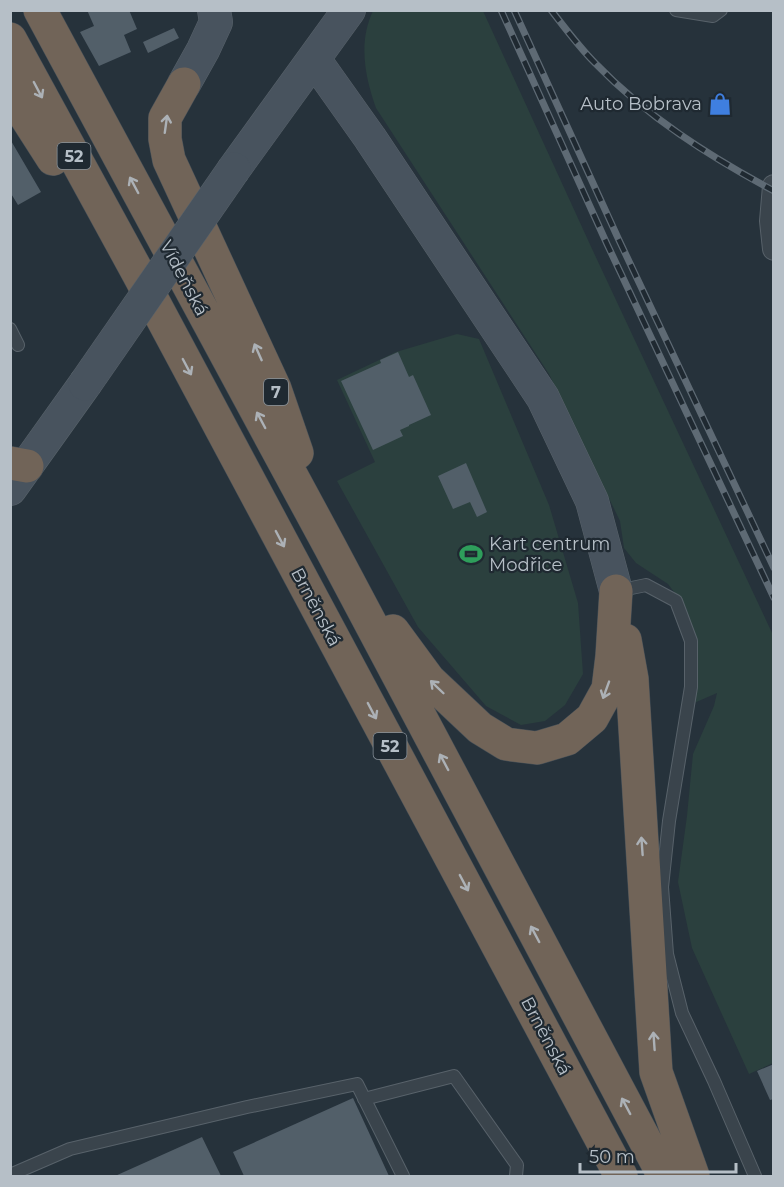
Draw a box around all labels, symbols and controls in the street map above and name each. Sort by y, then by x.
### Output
one-way arrow [32,81,44,98]
shop icon: Auto Bobrava [707,91,733,117]
place label: Auto Bobrava [580,93,702,115]
one-way arrow [161,115,172,134]
road number: 52 [58,143,90,169]
one-way arrow [128,176,139,194]
street label: Vídeňská [155,236,213,320]
one-way arrow [252,344,264,362]
one-way arrow [182,358,194,376]
road number: 7 [264,379,288,405]
one-way arrow [255,412,267,429]
one-way arrow [274,530,286,547]
place label: Kart centrum Modřice [489,533,610,576]
sports icon: Kart centrum Modřice [458,541,484,567]
street label: Brněnská [286,564,346,650]
one-way arrow [430,680,445,694]
one-way arrow [599,681,610,699]
one-way arrow [366,702,378,719]
road number: 52 [374,733,406,759]
one-way arrow [438,753,449,771]
one-way arrow [636,836,647,856]
one-way arrow [459,873,470,891]
one-way arrow [529,926,541,943]
street label: Brněnská [516,993,576,1079]
one-way arrow [648,1031,659,1051]
one-way arrow [620,1098,631,1116]
scale bar [580,1136,736,1174]
text: 50 m [589,1146,635,1168]

